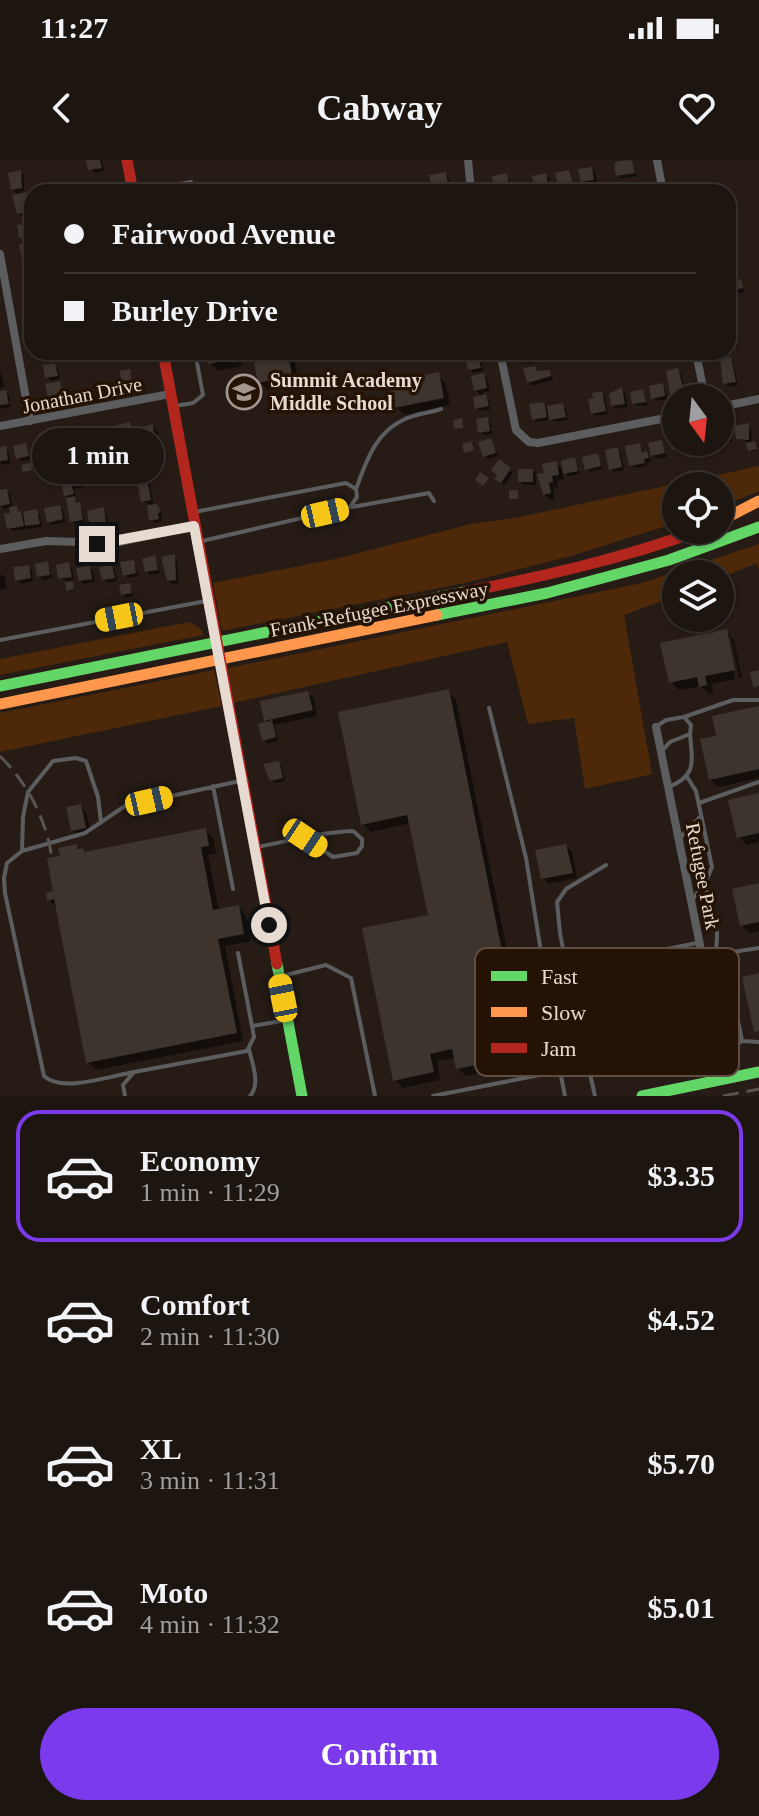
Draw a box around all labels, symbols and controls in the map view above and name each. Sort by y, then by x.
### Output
text: 11:27 [40,11,108,44]
icon: back [40,86,84,130]
icon: heart [675,86,719,130]
text: Cabway [316,88,443,128]
text: Fairwood Avenue [112,217,336,250]
text: Burley Drive [112,294,278,327]
place label: Summit Academy Middle School [270,369,422,414]
street label: Jonathan Drive [20,373,144,417]
school or university icon: Summit Academy Middle School [225,373,263,411]
north arrow [662,384,734,456]
map controls [662,384,734,632]
callout: 1 min [31,428,163,484]
text: 1 min [67,441,129,470]
button: locate [662,472,734,544]
car [299,496,351,530]
route end [79,526,115,562]
button: layers [662,560,734,632]
street label: Frank-Refugee Expressway [268,577,490,642]
car [93,601,145,633]
car [123,784,175,818]
car [278,815,332,861]
street label: Refugee Park [681,821,724,931]
route start [251,907,287,943]
legend [475,948,739,1076]
text: Fast [541,964,578,989]
car [267,972,299,1024]
text: Slow [541,1000,586,1025]
text: Jam [541,1036,576,1061]
icon: car [44,1140,116,1212]
text: Economy [140,1144,260,1177]
text: $3.35 [648,1159,715,1192]
text: 1 min · 11:29 [140,1178,280,1207]
icon: car [44,1284,116,1356]
text: Comfort [140,1288,250,1321]
text: $4.52 [648,1303,715,1336]
text: 2 min · 11:30 [140,1322,280,1351]
icon: car [44,1428,116,1500]
text: XL [140,1432,182,1465]
text: $5.70 [648,1447,715,1480]
text: 3 min · 11:31 [140,1466,280,1495]
icon: car [44,1572,116,1644]
text: Moto [140,1576,208,1609]
text: $5.01 [648,1591,715,1624]
text: 4 min · 11:32 [140,1610,280,1639]
button: Confirm [40,1708,719,1800]

